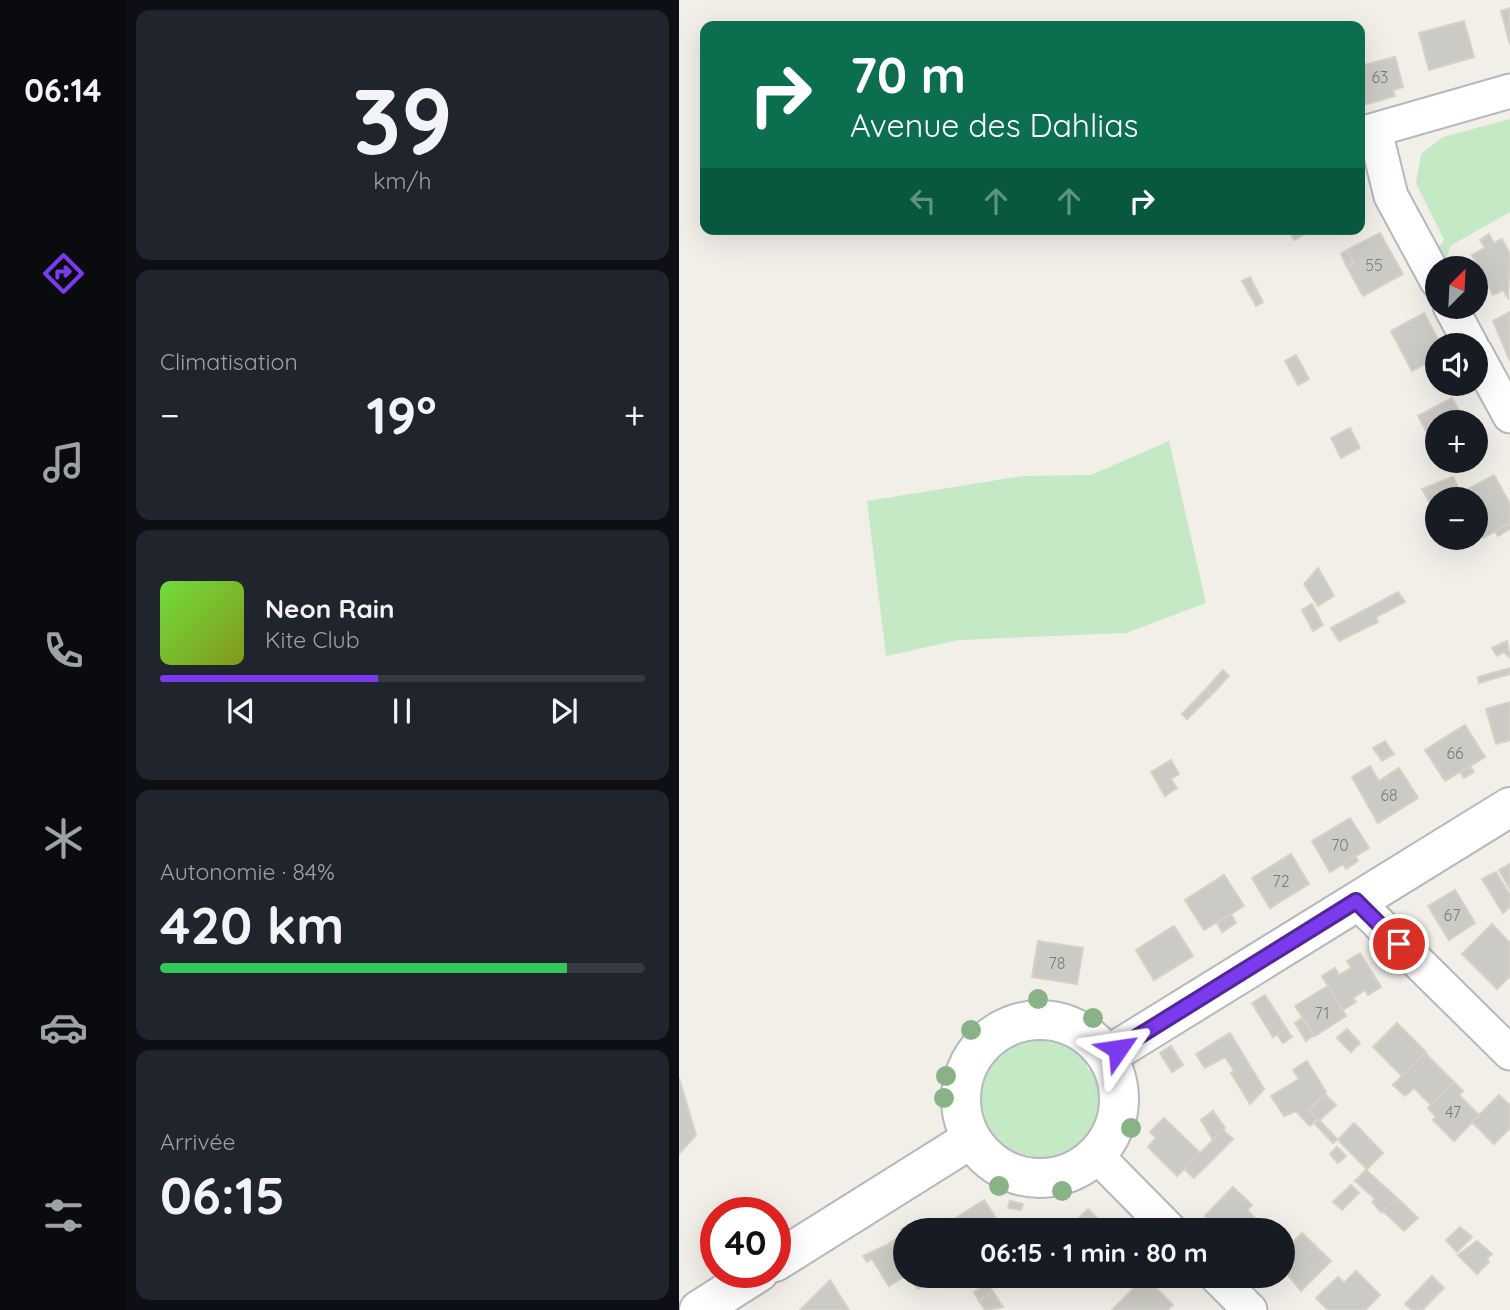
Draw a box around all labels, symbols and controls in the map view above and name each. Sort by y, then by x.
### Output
text: 70 m [850,44,966,105]
icon: right [735,49,826,140]
text: 39 [352,63,453,177]
house number: 63 [1372,67,1389,87]
text: 06:14 [24,70,102,110]
text: Avenue des Dahlias [850,105,1139,145]
text: km/h [373,166,432,195]
icon: left [904,182,942,220]
icon: ahead [977,182,1015,220]
icon: ahead [1050,182,1088,220]
icon: right [1123,182,1161,220]
icon: directions [39,249,88,298]
house number: 55 [1365,255,1383,275]
north arrow [1425,256,1487,318]
map controls [1425,256,1488,550]
button: sound [1425,333,1488,396]
text: Climatisation [160,347,298,376]
text: 19° [367,382,437,447]
text: − [160,391,180,439]
text: + [624,391,645,439]
button: + [1425,410,1488,473]
icon: music [39,438,88,487]
button: − [1425,487,1488,550]
text: Neon Rain [265,592,394,625]
text: Kite Club [265,625,360,654]
icon: phone [39,626,88,675]
icon: previous [222,692,260,730]
icon: pause [383,692,421,730]
icon: next [545,692,583,730]
house number: 66 [1446,743,1464,763]
house number: 68 [1380,785,1398,805]
icon: climate [39,814,88,863]
house number: 70 [1331,835,1349,855]
text: Autonomie · 84% [160,857,335,886]
house number: 72 [1272,871,1290,891]
text: 420 km [160,892,344,957]
house number: 67 [1444,905,1460,925]
pin [1369,914,1429,974]
icon: arrive [1380,925,1418,963]
house number: 78 [1049,953,1065,973]
icon: car [39,1003,88,1052]
house number: 71 [1315,1003,1329,1023]
position arrow [1081,1012,1155,1086]
house number: 47 [1445,1102,1461,1122]
text: Arrivée [160,1127,236,1156]
text: 06:15 [160,1162,285,1227]
icon: filters [39,1191,88,1240]
speed limit sign: 40 [700,1197,791,1288]
text: 06:15 · 1 min · 80 m [980,1236,1208,1269]

